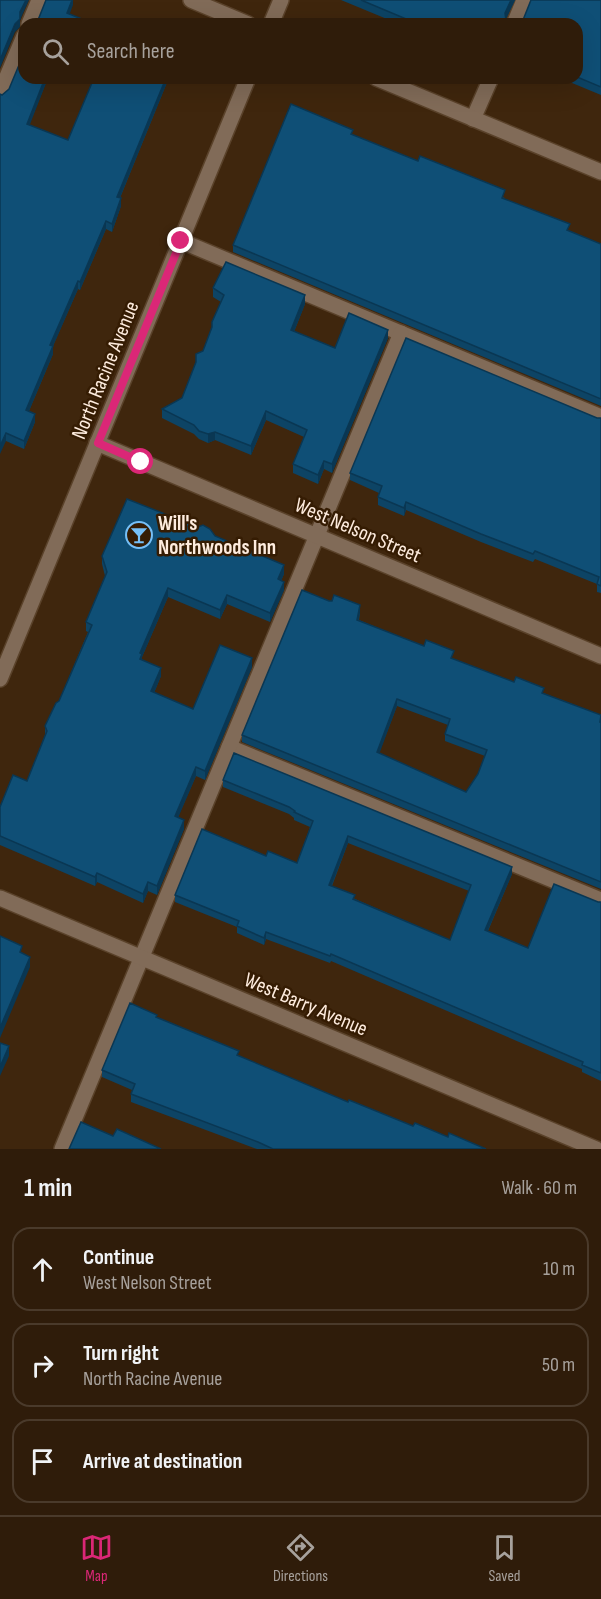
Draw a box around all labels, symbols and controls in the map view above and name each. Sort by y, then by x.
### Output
search box [18,18,583,84]
icon: search [39,35,72,68]
text: Search here [87,38,174,65]
route end [167,227,193,253]
street label: North Racine Avenue [66,298,144,443]
route start [127,448,153,474]
street label: West Nelson Street [291,493,425,568]
place label: Will's Northwoods Inn [158,511,276,560]
bar icon: Will's Northwoods Inn [124,520,154,550]
street label: West Barry Avenue [240,967,371,1042]
text: 1 min [24,1173,72,1204]
text: Walk · 60 m [501,1176,577,1200]
text: Continue [83,1244,154,1271]
icon: ahead [26,1253,59,1286]
text: 10 m [543,1257,575,1281]
text: West Nelson Street [83,1271,212,1295]
text: Turn right [83,1340,159,1367]
icon: right [26,1349,59,1382]
text: 50 m [542,1353,575,1377]
text: North Racine Avenue [83,1367,222,1391]
icon: arrive [26,1445,59,1478]
text: Arrive at destination [83,1448,242,1475]
tab: Map [80,1531,113,1586]
tab: Directions [273,1531,328,1586]
tab: Saved [488,1531,521,1586]

